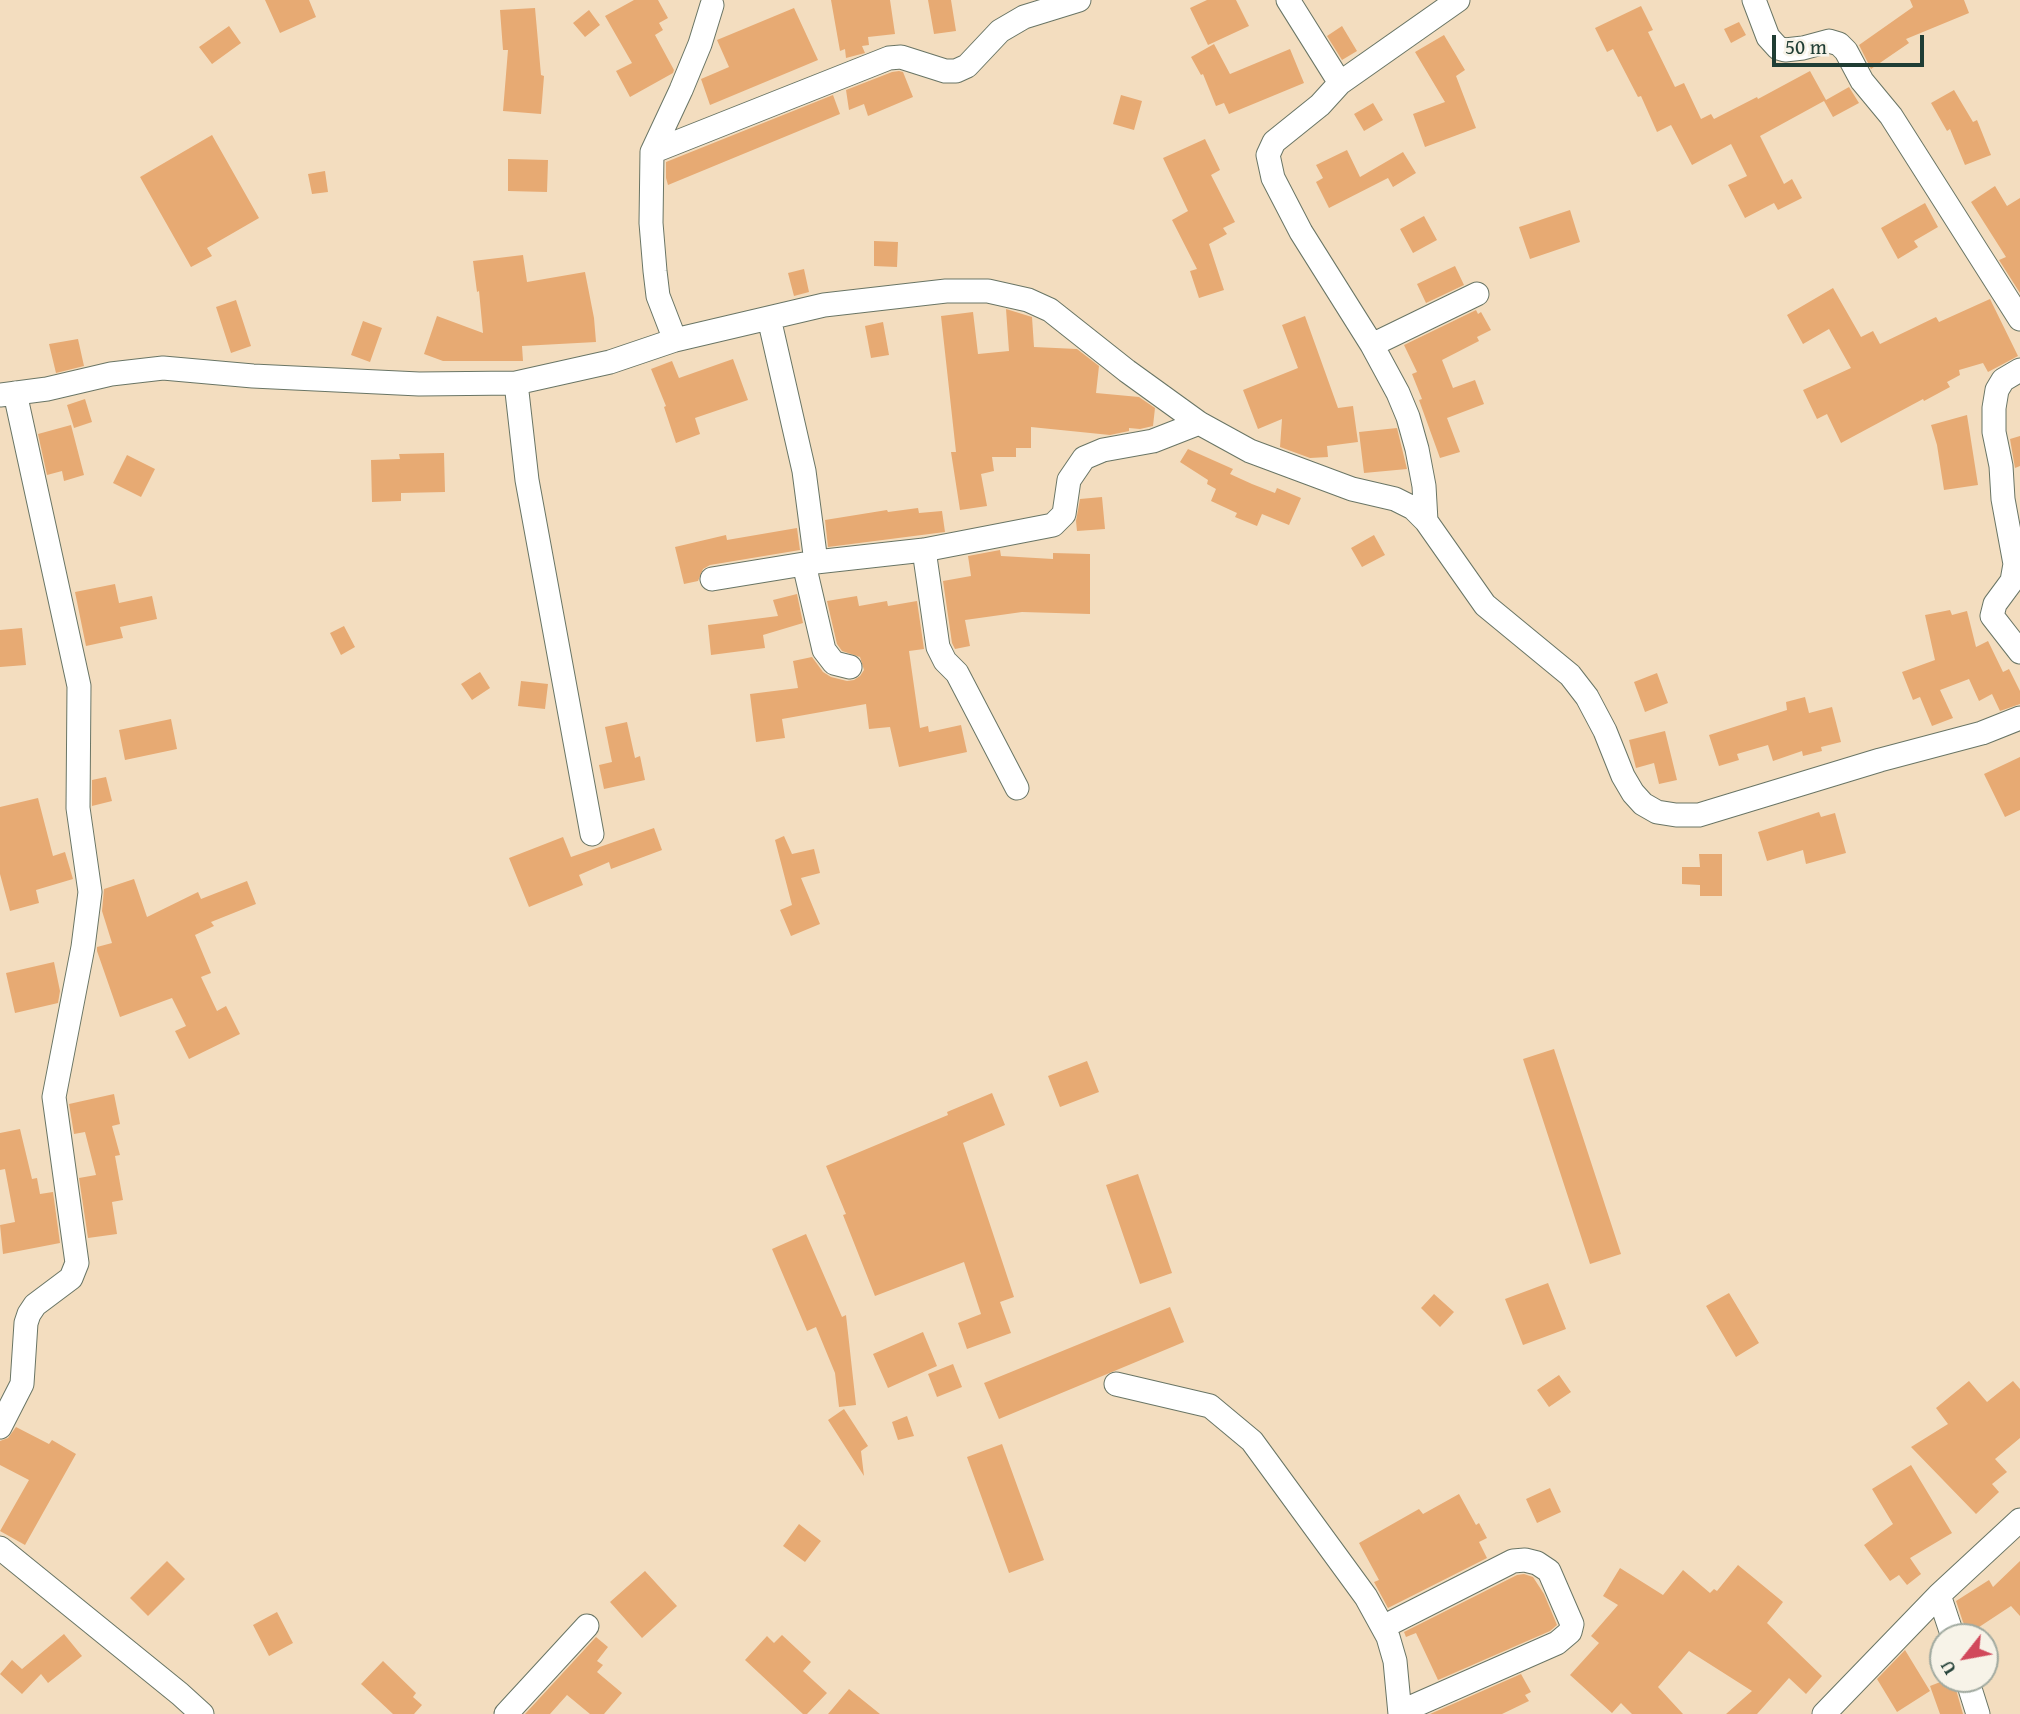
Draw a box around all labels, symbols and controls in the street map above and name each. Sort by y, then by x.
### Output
scale bar [1775,21,1927,65]
text: 50 m [1785,31,1827,62]
north arrow [1929,1623,1999,1693]
text: U [1932,1655,1963,1680]

